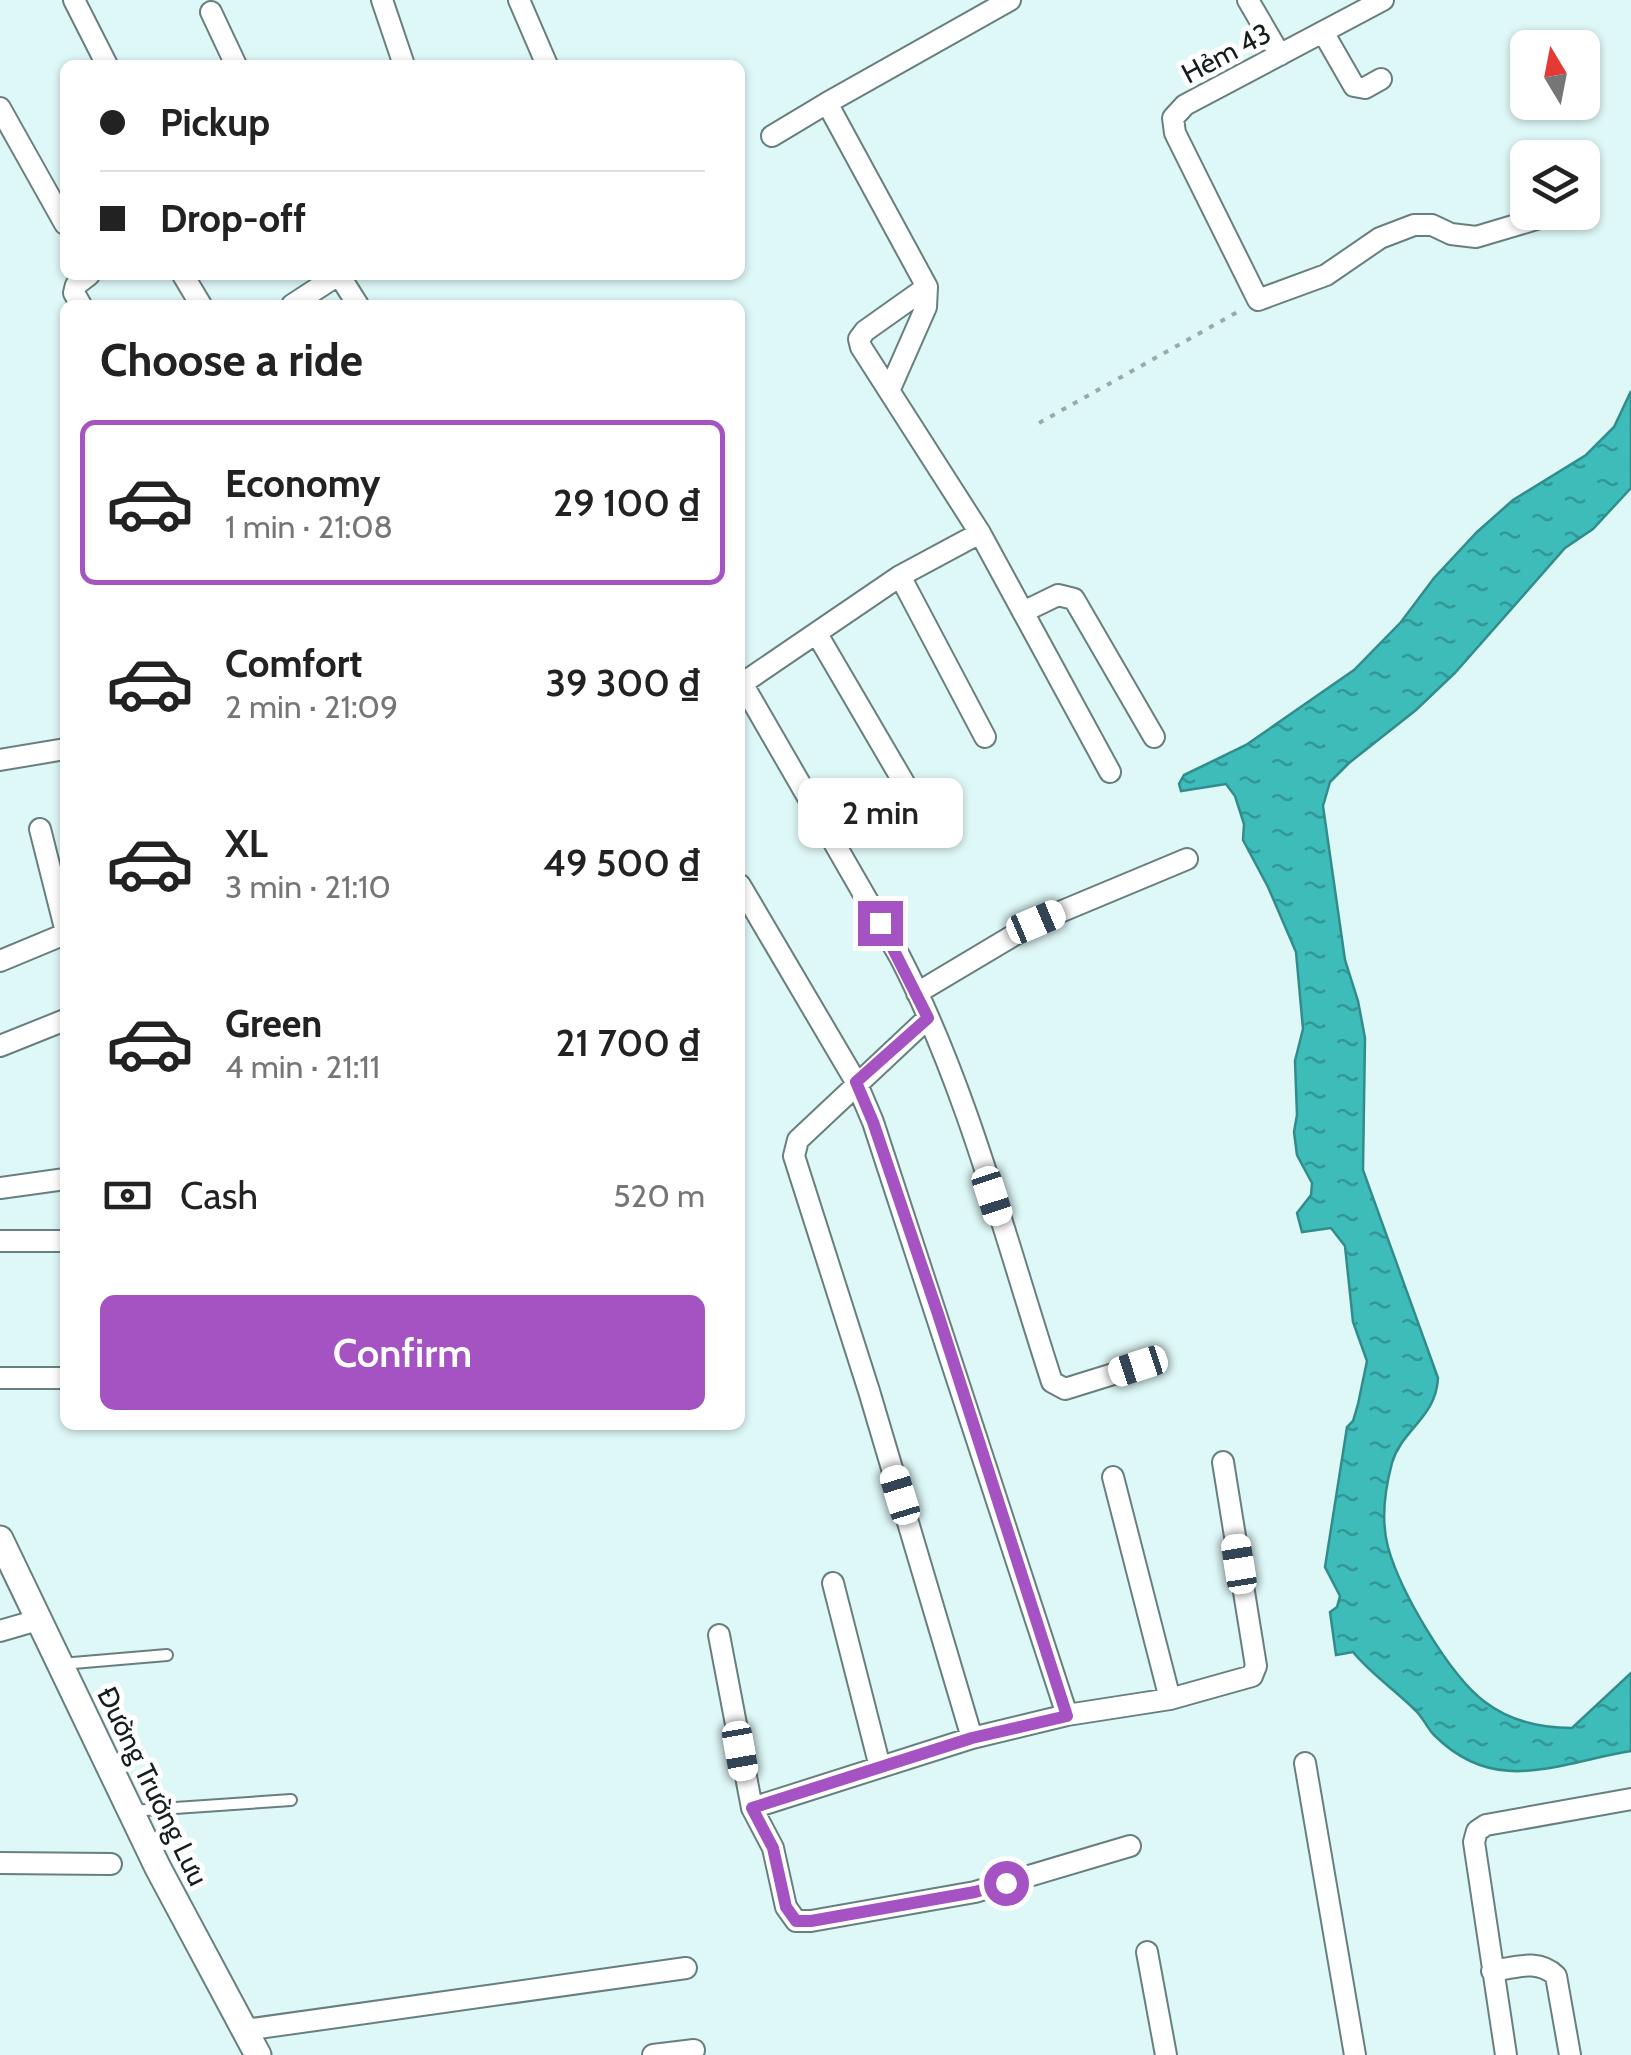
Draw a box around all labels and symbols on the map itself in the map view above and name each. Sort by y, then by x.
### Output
street label: Hẻm 43 [1176,15,1276,91]
north arrow [1510,30,1600,120]
callout: 2 min [798,778,962,848]
car [1003,896,1069,948]
route end [858,901,903,946]
car [968,1163,1016,1229]
car [1105,1342,1171,1390]
car [877,1462,923,1528]
car [1219,1532,1259,1596]
street label: Đường Trường Lưu [90,1681,216,1891]
car [720,1719,760,1783]
route start [984,1861,1029,1906]

